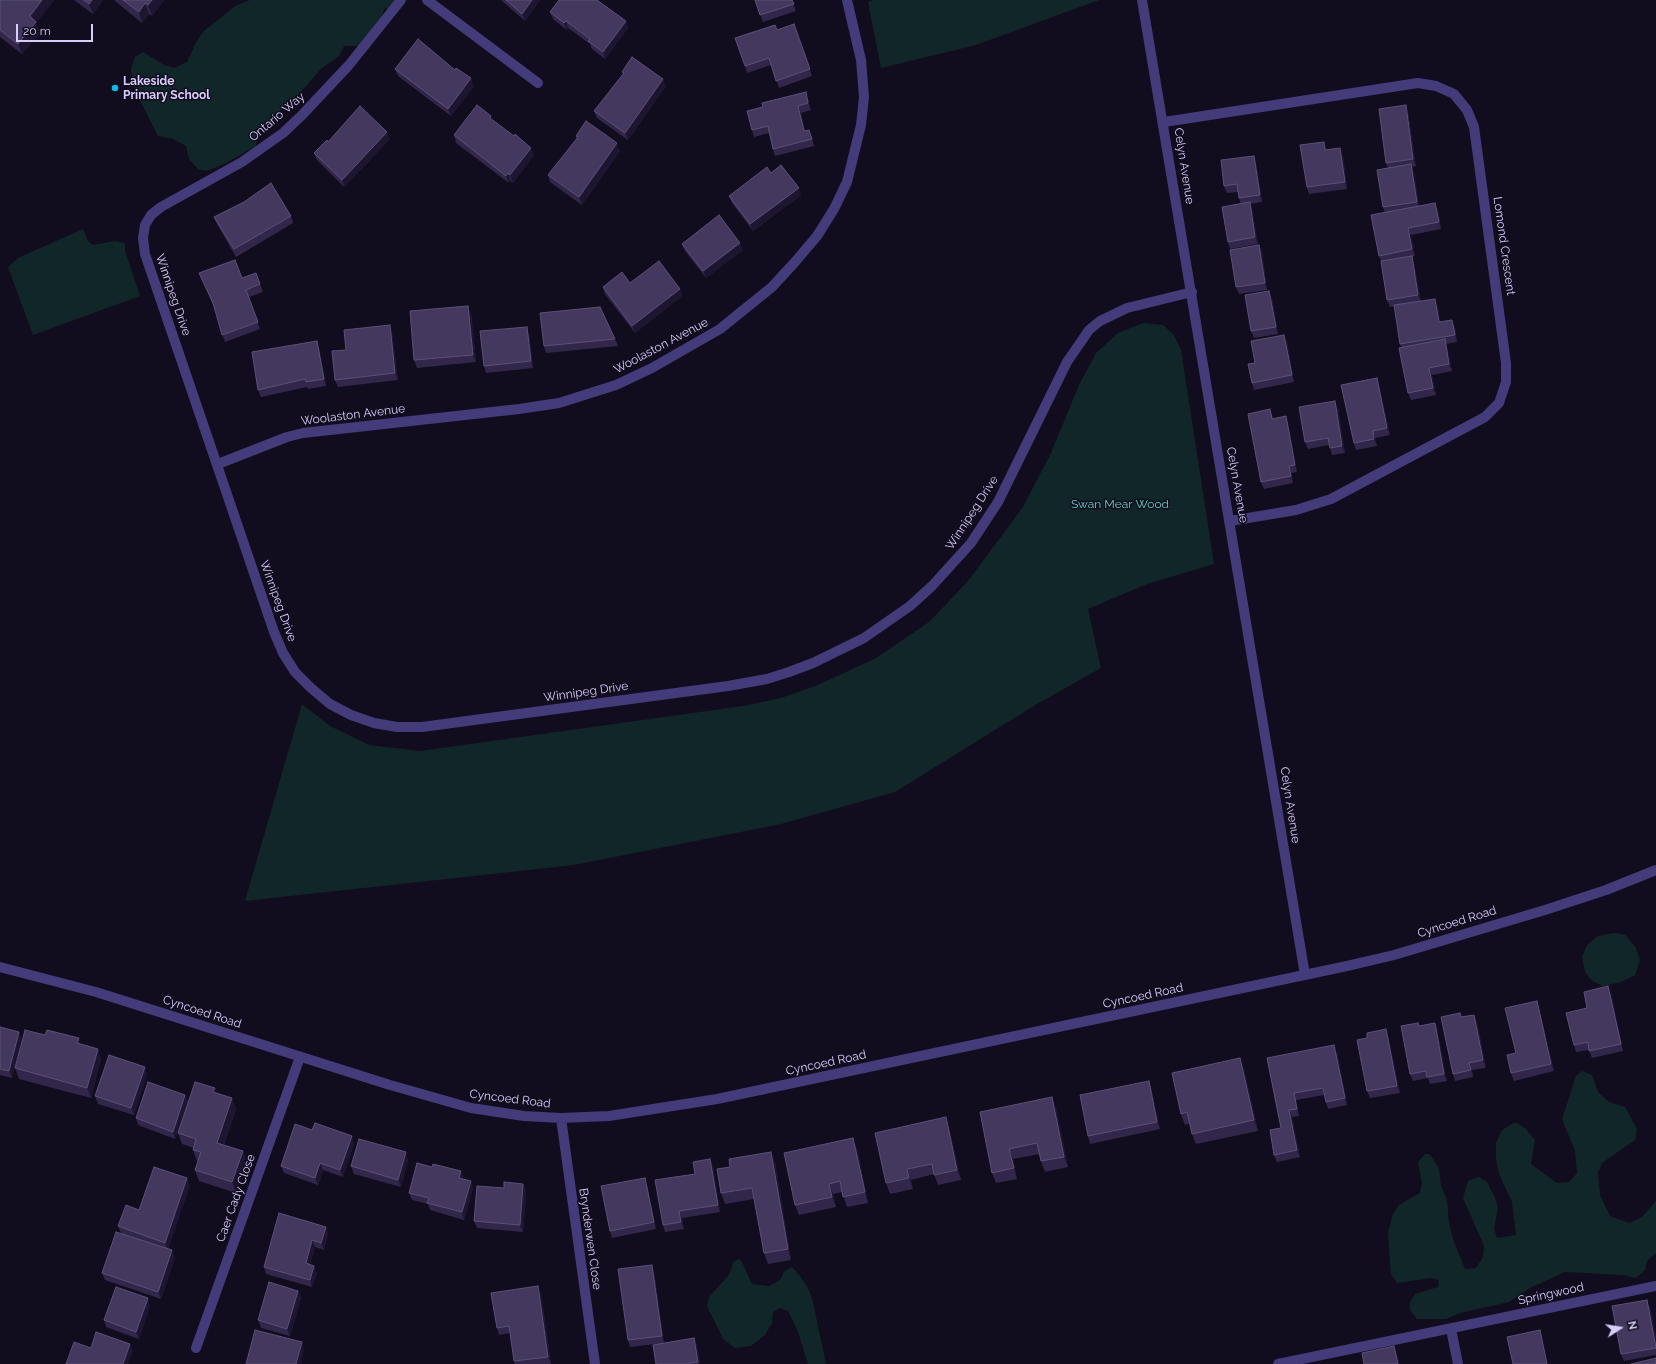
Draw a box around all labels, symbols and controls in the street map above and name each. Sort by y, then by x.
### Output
scale bar [18,16,95,42]
text: 20 m [23,24,51,38]
place label: Lakeside Primary School [123,74,210,102]
marker: Lakeside Primary School [110,83,120,93]
street label: Ontario Way [246,90,308,144]
street label: Celyn Avenue [1171,127,1197,205]
street label: Lomond Crescent [1490,196,1518,296]
street label: Winnipeg Drive [152,252,194,338]
street label: Woolaston Avenue [611,315,711,377]
street label: Woolaston Avenue [300,401,406,429]
street label: Celyn Avenue [1223,446,1251,524]
street label: Winnipeg Drive [943,473,1001,553]
park label: Swan Mear Wood [1071,497,1169,511]
street label: Winnipeg Drive [257,558,299,644]
street label: Winnipeg Drive [543,679,629,705]
street label: Celyn Avenue [1277,766,1303,844]
street label: Cyncoed Road [1416,903,1498,941]
street label: Cyncoed Road [1102,980,1184,1012]
street label: Cyncoed Road [161,993,243,1031]
street label: Cyncoed Road [785,1047,867,1079]
street label: Cyncoed Road [469,1087,551,1111]
street label: Caer Cady Close [213,1152,259,1244]
street label: Brynderwen Close [576,1187,604,1291]
street label: Springwood [1517,1280,1585,1308]
north arrow [1600,1308,1640,1348]
text: N [1625,1320,1639,1331]

